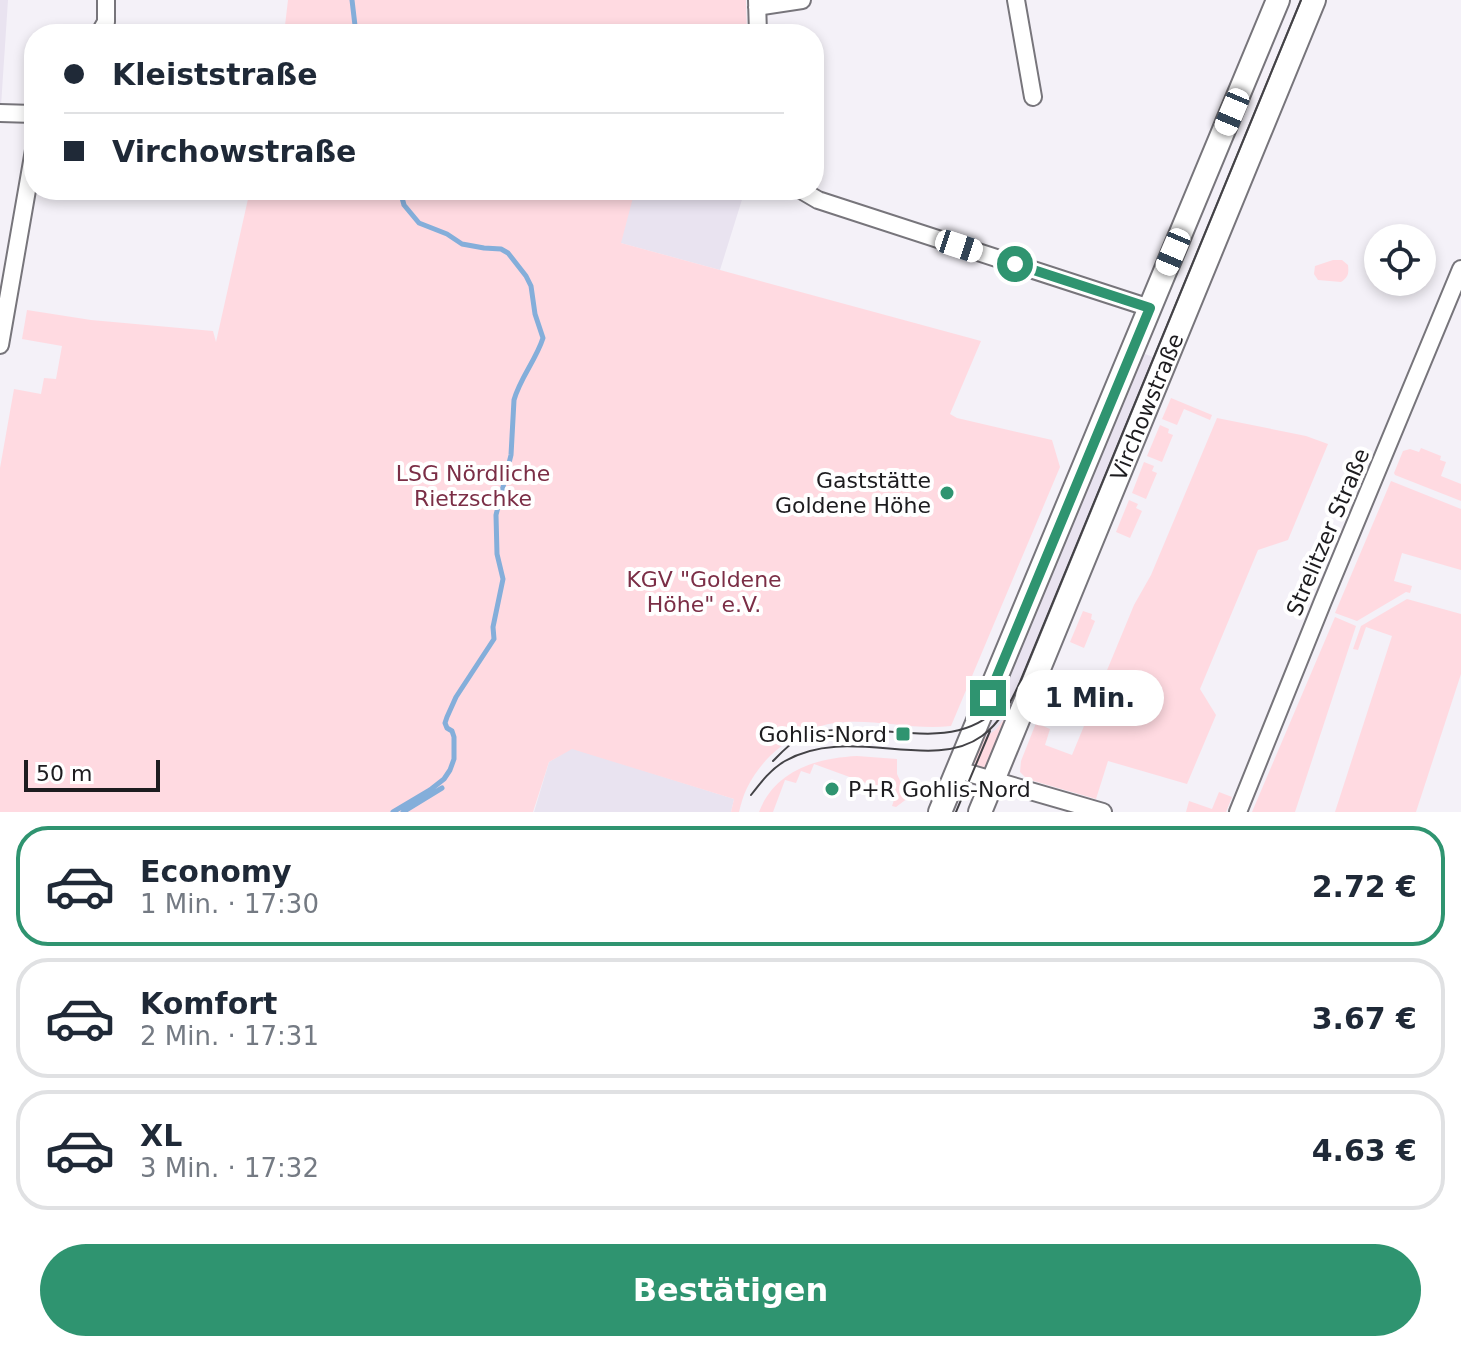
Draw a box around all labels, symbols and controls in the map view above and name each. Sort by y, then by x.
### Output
text: Kleiststraße [112,57,318,92]
car [1212,85,1252,139]
text: Virchowstraße [112,134,356,169]
map controls [1364,224,1436,296]
button: locate [1364,224,1436,296]
car [1153,225,1193,279]
car [932,227,986,265]
route start [997,246,1033,282]
street label: Virchowstraße [1105,330,1188,484]
street label: Strelitzer Straße [1281,445,1375,619]
park label: LSG Nördliche Rietzschke [396,461,550,511]
place label: Gaststätte Goldene Höhe [775,468,931,518]
marker: Gaststätte Goldene Höhe [938,484,956,502]
park label: KGV "Goldene Höhe" e.V. [626,567,782,617]
callout: 1 Min. [1016,670,1164,726]
route end [970,680,1006,716]
text: 1 Min. [1045,683,1135,713]
place label: Gohlis-Nord [758,722,887,747]
marker: Gohlis-Nord [894,725,912,743]
scale bar [24,756,160,792]
text: 50 m [36,761,92,786]
place label: P+R Gohlis-Nord [848,777,1031,802]
marker: P+R Gohlis-Nord [823,780,841,798]
icon: car [44,850,116,922]
text: Economy [140,854,292,889]
text: 2.72 € [1312,869,1417,904]
text: 1 Min. · 17:30 [140,889,319,919]
icon: car [44,982,116,1054]
text: Komfort [140,986,277,1021]
text: 3.67 € [1312,1001,1417,1036]
text: 2 Min. · 17:31 [140,1021,319,1051]
icon: car [44,1114,116,1186]
text: XL [140,1118,182,1153]
text: 4.63 € [1312,1133,1417,1168]
text: 3 Min. · 17:32 [140,1153,319,1183]
button: Bestätigen [40,1244,1421,1336]

